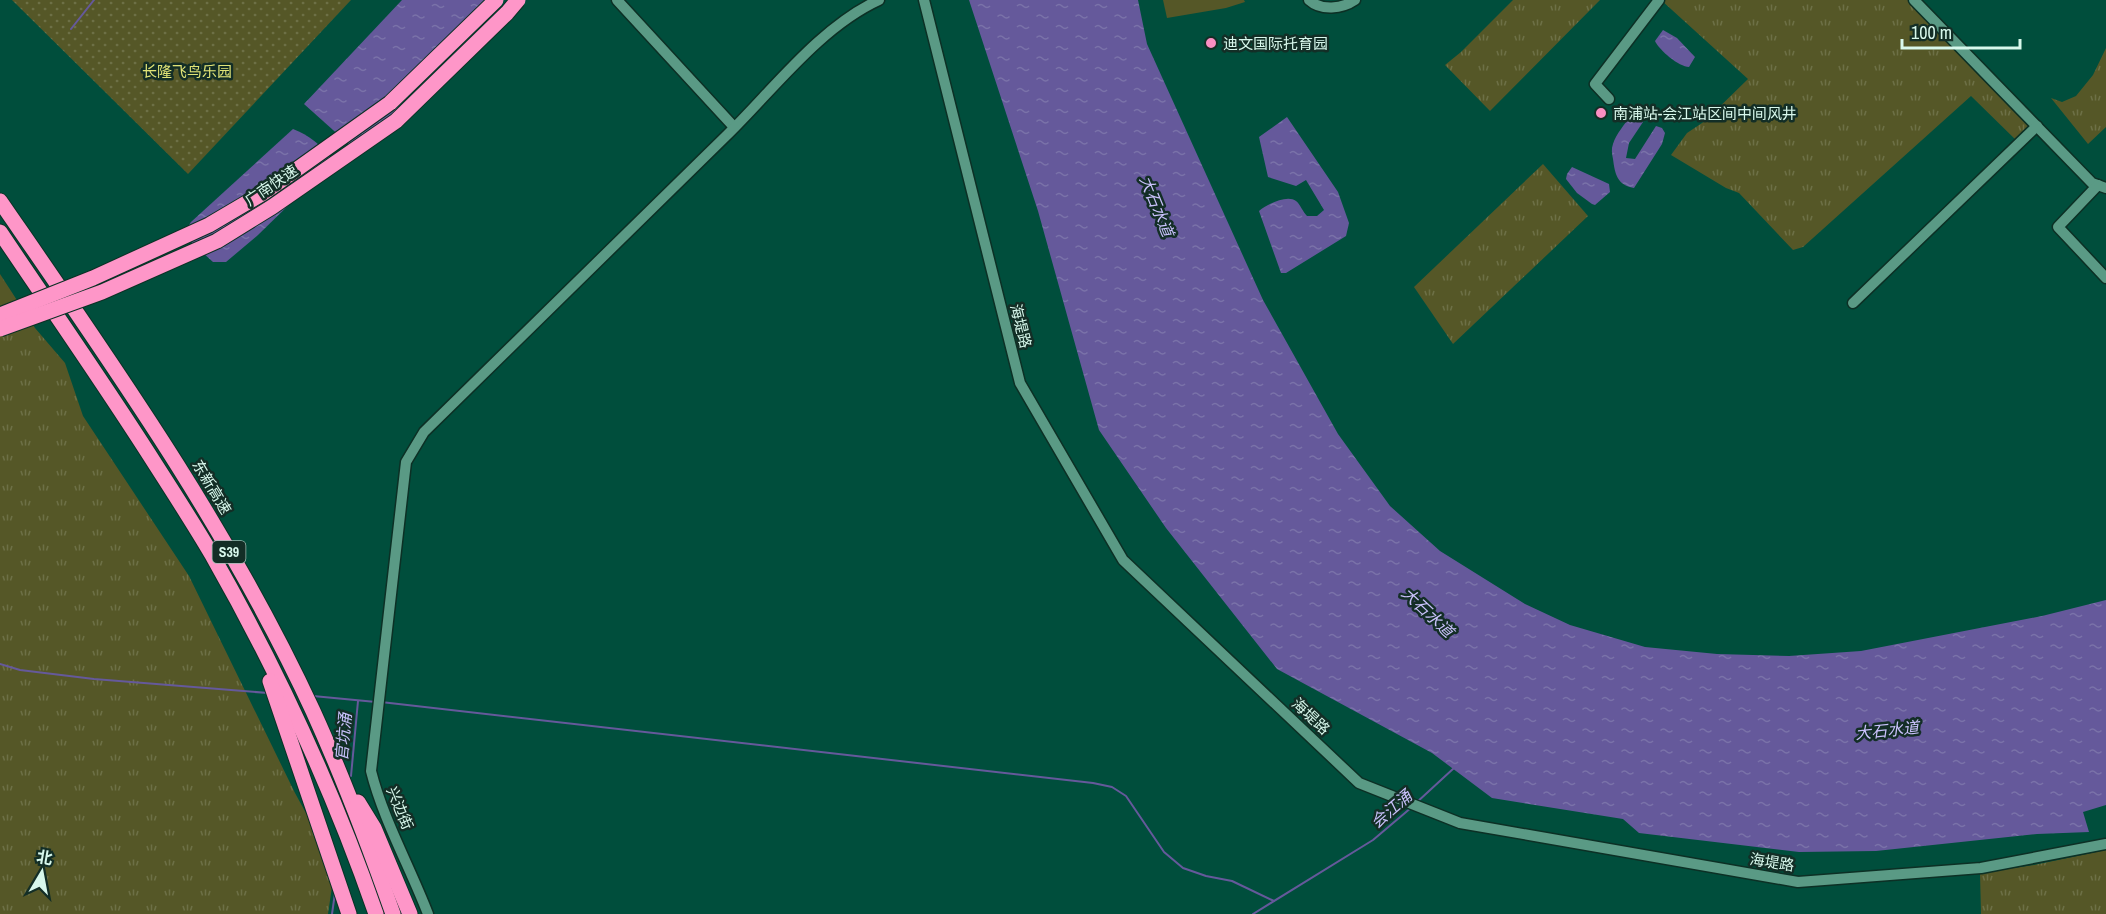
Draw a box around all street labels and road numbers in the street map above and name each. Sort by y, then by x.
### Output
street label: 广南快速 [240,160,302,210]
street label: 海堤路 [1005,302,1037,350]
street label: 东新高速 [188,456,236,518]
road number: S39 [212,541,246,563]
street label: 海堤路 [1287,693,1335,739]
street label: 兴边街 [382,783,418,833]
street label: 海堤路 [1748,848,1796,876]

